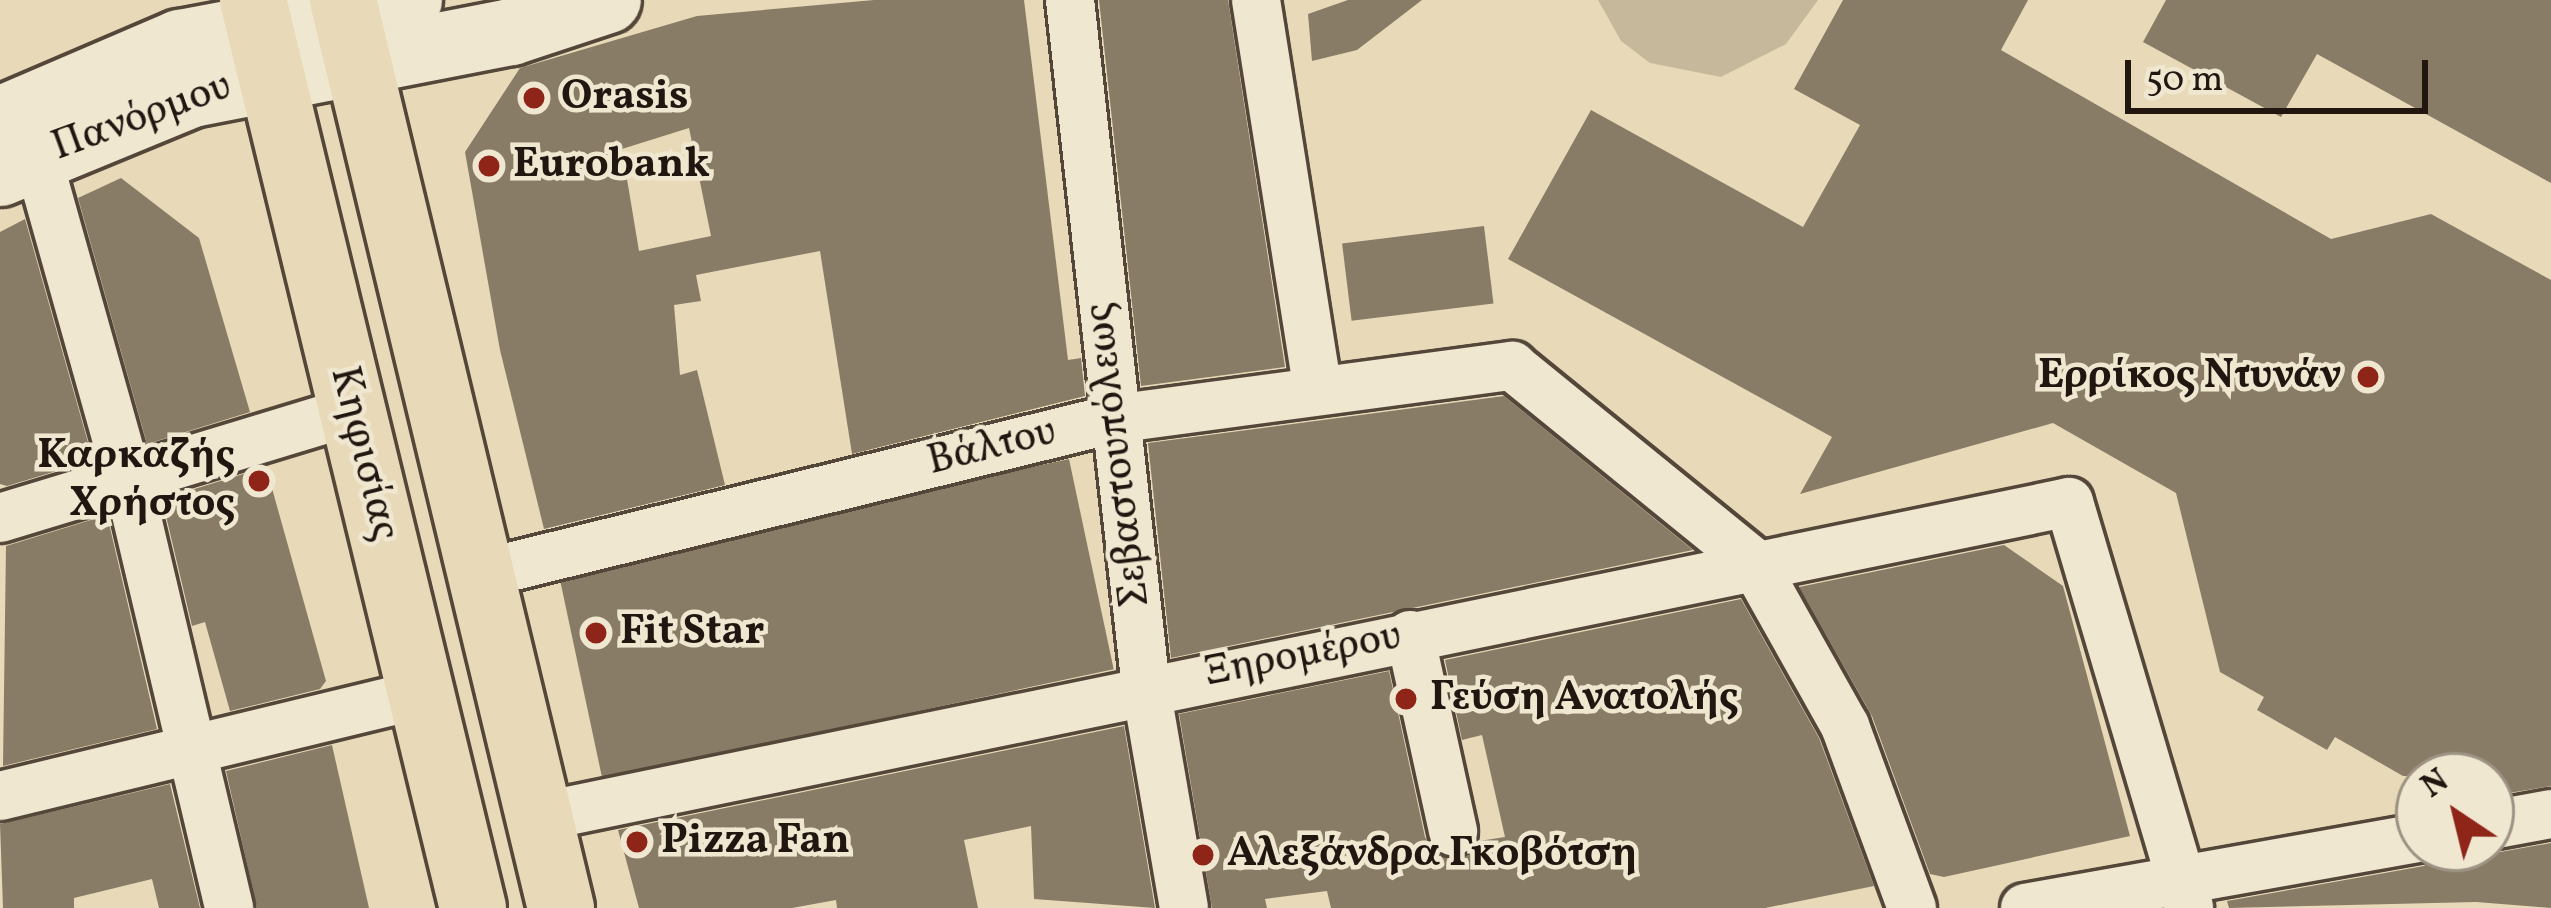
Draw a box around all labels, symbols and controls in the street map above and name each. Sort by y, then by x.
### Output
scale bar [2131,36,2434,110]
text: 50 m [2146,56,2223,106]
street label: Πανόρμου [45,62,239,174]
place label: Orasis [561,73,688,123]
marker: Orasis [518,82,550,114]
place label: Eurobank [513,141,710,191]
marker: Eurobank [476,153,502,179]
street label: Σεβαστουπόλεως [1075,300,1163,610]
place label: Ερρίκος Ντυνάν [2038,352,2341,402]
marker: Ερρίκος Ντυνάν [2352,361,2384,393]
street label: Κηφισίας [317,362,409,546]
street label: Βάλτου [923,408,1061,488]
place label: Καρκαζής Χρήστος [37,432,235,530]
marker: Καρκαζής Χρήστος [246,468,272,494]
place label: Fit Star [620,608,764,658]
street label: Ξηρομέρου [1200,612,1406,700]
marker: Fit Star [583,620,609,646]
place label: Γεύση Ανατολής [1430,674,1738,724]
marker: Γεύση Ανατολής [1393,686,1419,712]
north arrow [2395,752,2515,872]
text: N [2413,759,2459,811]
place label: Pizza Fan [661,817,850,867]
marker: Pizza Fan [624,829,650,855]
place label: Αλεξάνδρα Γκοβότση [1227,830,1637,880]
marker: Αλεξάνδρα Γκοβότση [1190,842,1216,868]

